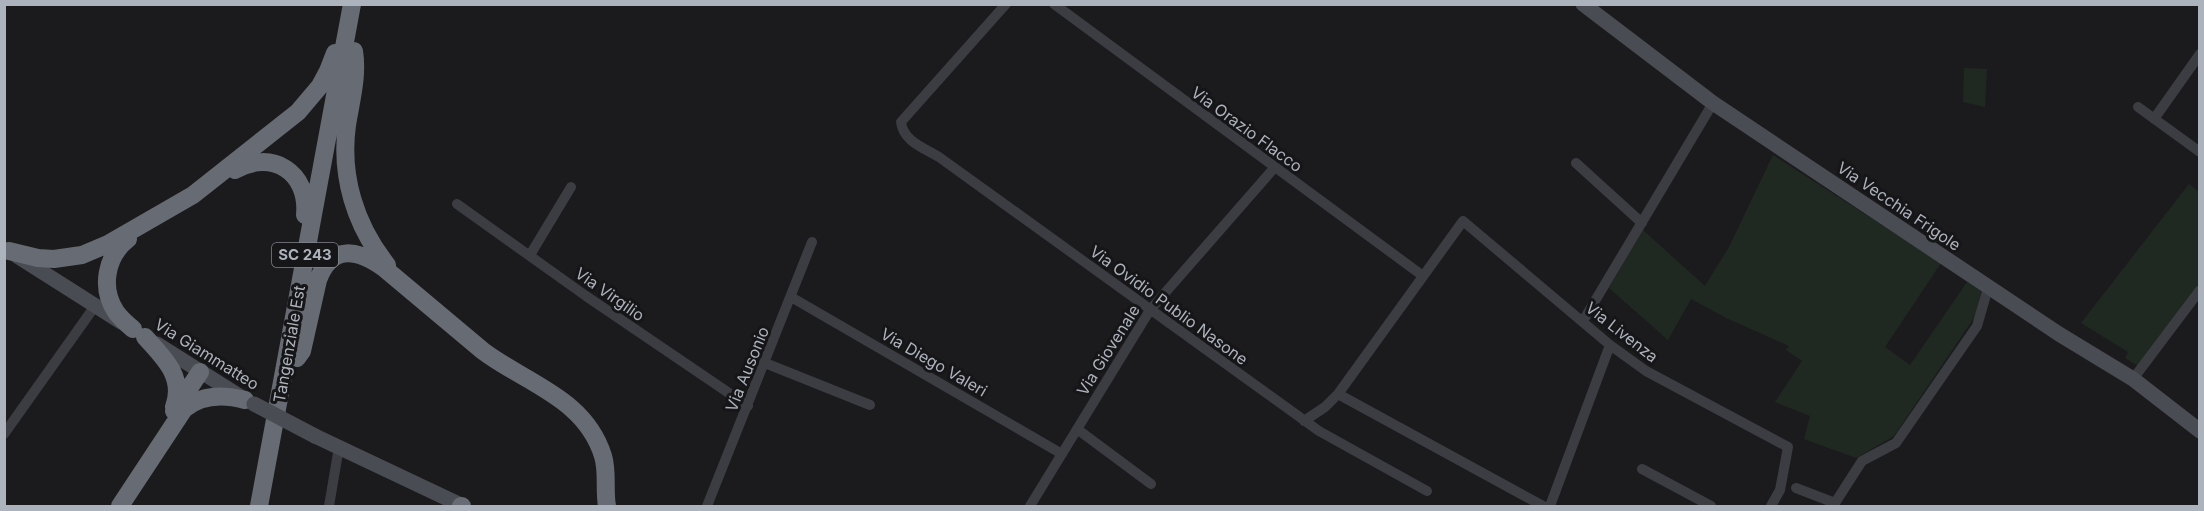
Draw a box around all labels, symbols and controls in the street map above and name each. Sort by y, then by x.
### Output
street label: Via Orazio Flacco [1187,82,1307,176]
street label: Via Vecchia Frigole [1833,157,1965,255]
street label: Via Ovidio Publio Nasone [1086,241,1252,369]
road number: SC 243 [272,243,338,267]
street label: Via Virgilio [571,263,649,325]
street label: Tangenziale Est [269,284,309,404]
street label: Via Livenza [1582,297,1662,367]
street label: Via Giovenale [1072,301,1144,399]
street label: Via Giammatteo [151,314,263,394]
street label: Via Diego Valeri [877,323,991,401]
street label: Via Ausonio [721,324,773,414]

